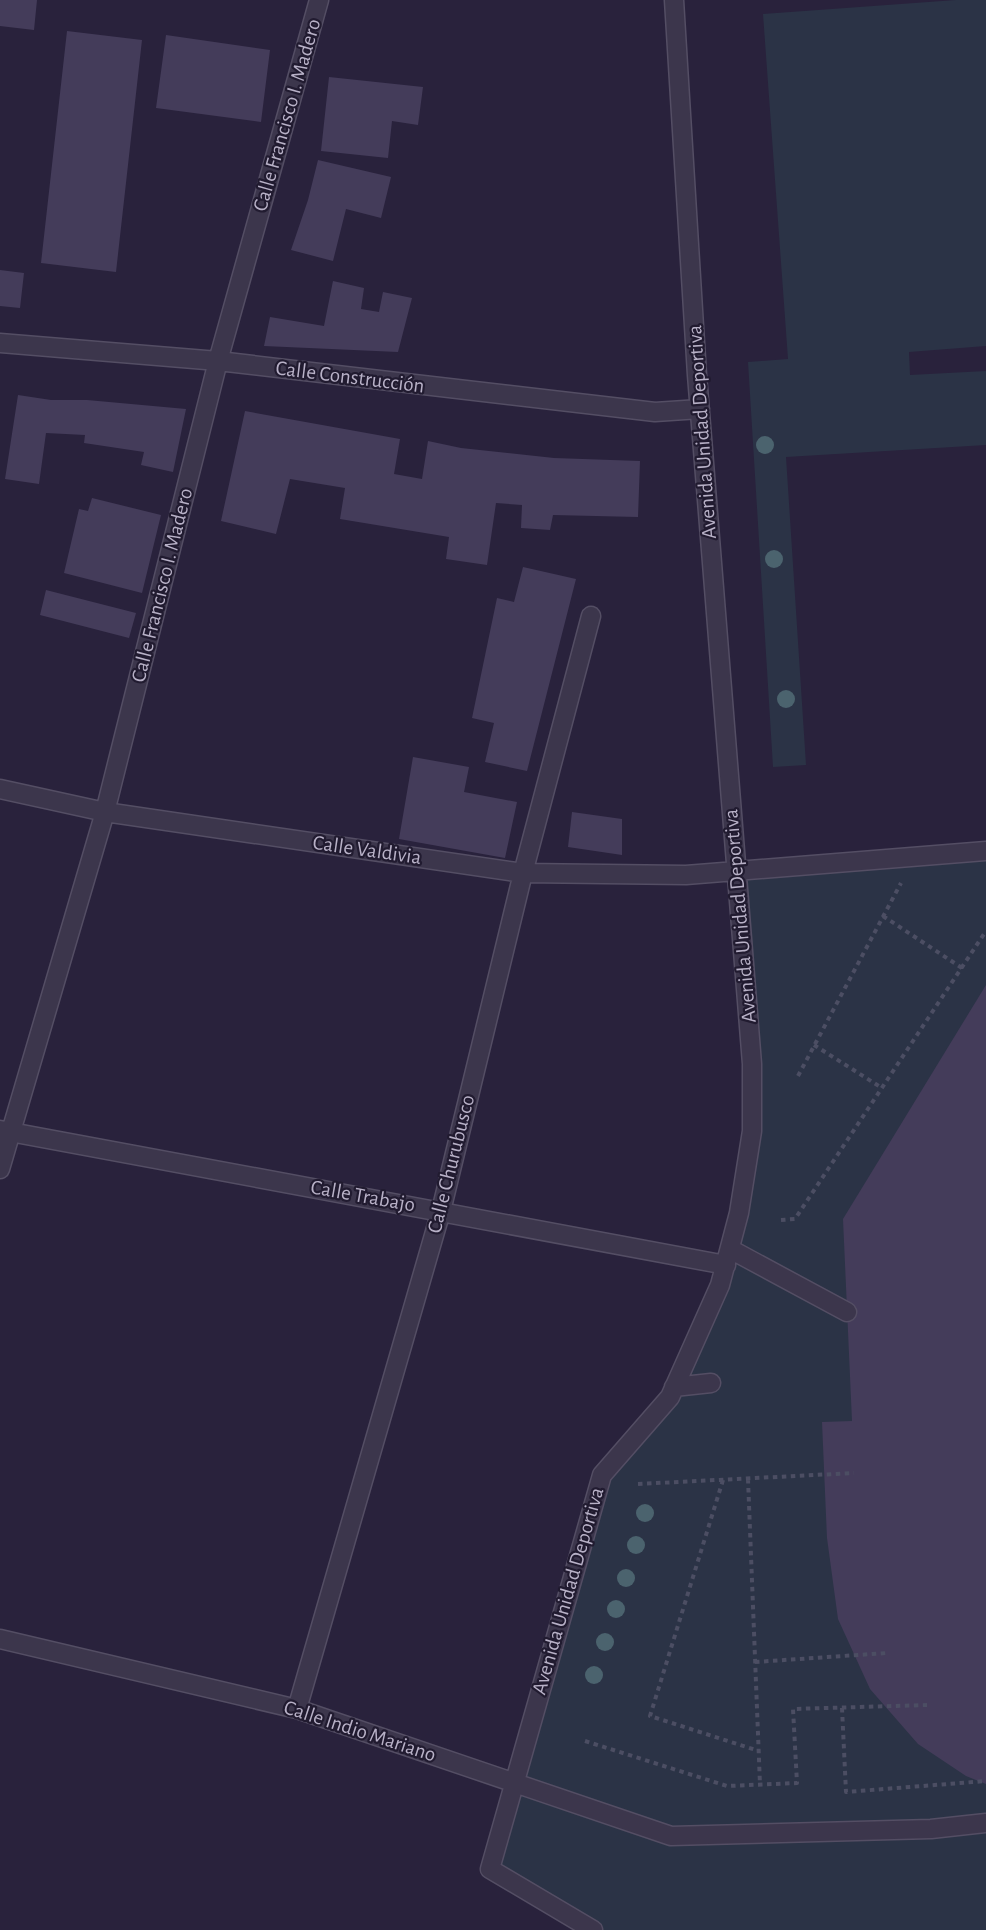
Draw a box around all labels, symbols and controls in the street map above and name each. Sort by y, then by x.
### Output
street label: Calle Francisco I. Madero [249,16,325,214]
street label: Avenida Unidad Deportiva [684,324,720,540]
street label: Calle Construcción [274,357,426,397]
street label: Calle Francisco I. Madero [128,486,196,684]
street label: Avenida Unidad Deportiva [720,808,760,1024]
street label: Calle Valdivia [311,832,423,868]
street label: Calle Churubusco [424,1093,478,1235]
street label: Calle Trabajo [309,1176,417,1216]
street label: Avenida Unidad Deportiva [528,1485,608,1697]
street label: Calle Indio Mariano [281,1697,439,1765]

